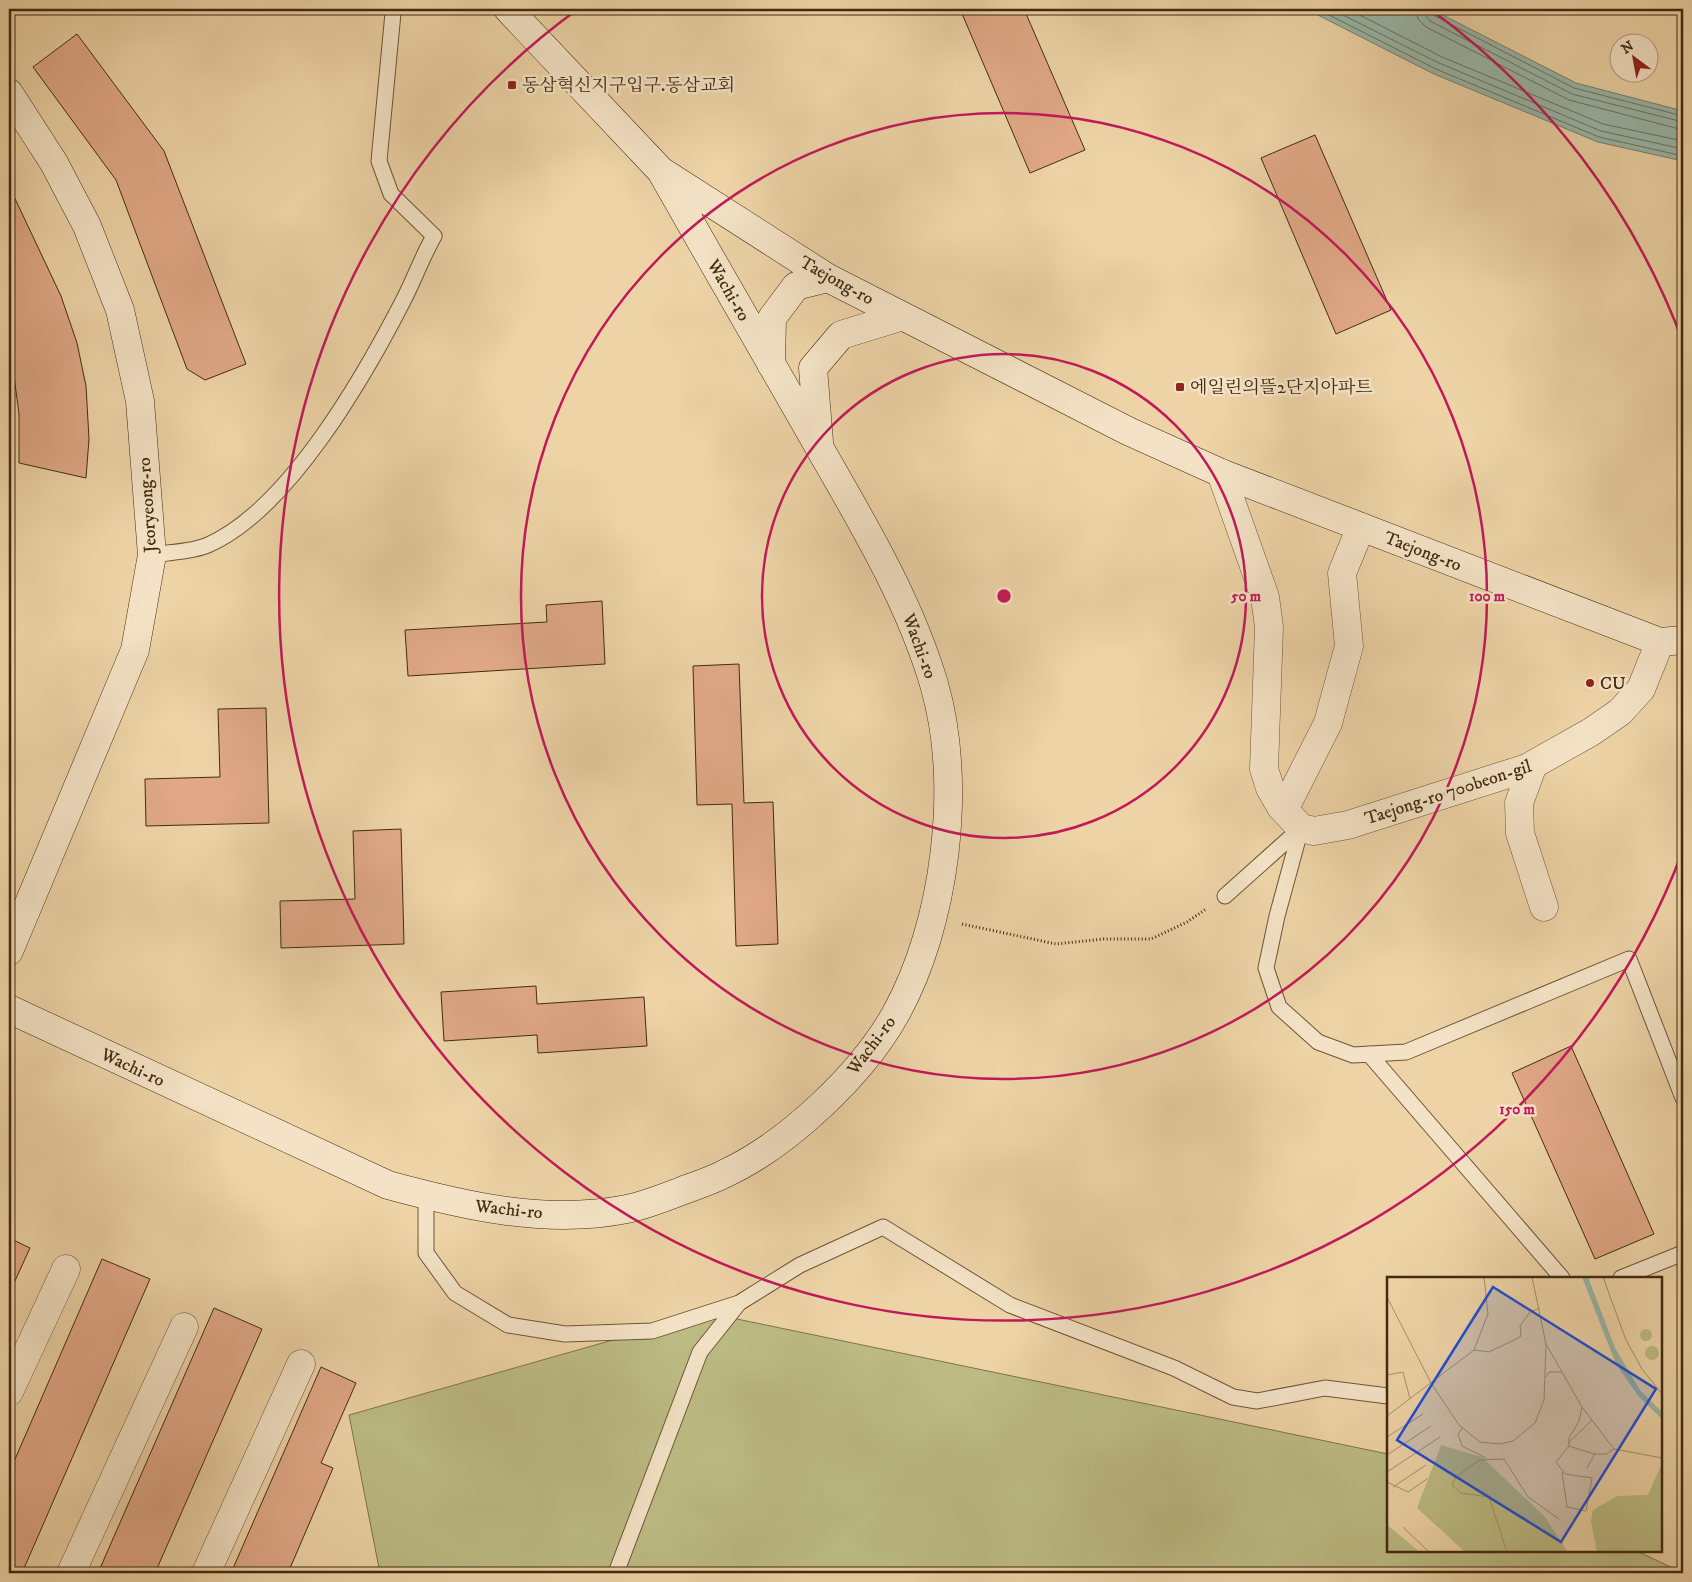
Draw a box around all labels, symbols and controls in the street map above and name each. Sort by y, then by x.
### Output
north arrow [1610,32,1660,82]
text: N [1618,37,1638,59]
place label: 동삼혁신지구입구.동삼교회 [522,75,735,97]
marker: 동삼혁신지구입구.동삼교회 [506,79,518,91]
street label: Taejong-ro [796,252,878,310]
street label: Wachi-ro [701,255,755,326]
place label: 에일린의뜰2단지아파트 [1190,377,1373,399]
marker: 에일린의뜰2단지아파트 [1174,381,1186,393]
street label: Jeoryeong-ro [134,456,162,555]
street label: Taejong-ro [1381,527,1465,577]
centre of rings [995,587,1013,605]
text: 50 m [1230,587,1262,606]
text: 100 m [1469,587,1506,606]
street label: Wachi-ro [897,610,941,682]
place label: CU [1600,673,1626,695]
marker: CU [1584,677,1596,689]
street label: Taejong-ro 700beon-gil [1362,755,1535,830]
street label: Wachi-ro [842,1012,901,1080]
street label: Wachi-ro [96,1043,168,1092]
text: 150 m [1499,1100,1535,1119]
street label: Wachi-ro [473,1195,544,1224]
inset map [1387,1277,1662,1552]

